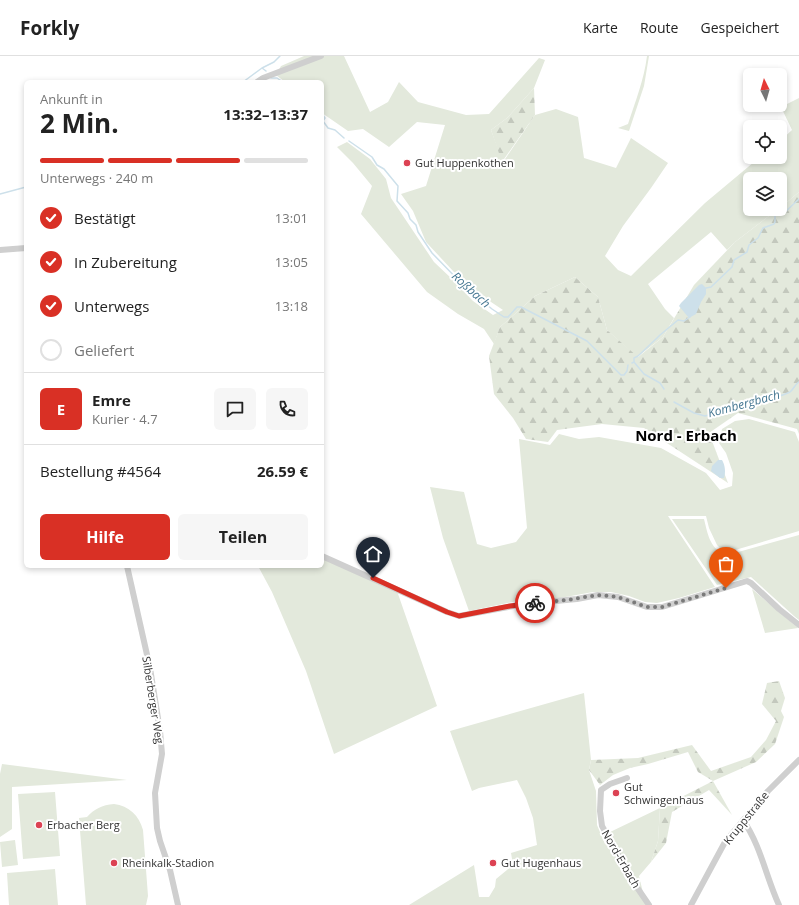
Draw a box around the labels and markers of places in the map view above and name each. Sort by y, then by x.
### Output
place label: Gut Huppenkothen [415,155,514,170]
marker: Gut Huppenkothen [402,158,412,168]
pin [356,537,390,578]
pin [709,547,743,588]
place label: Gut Schwingenhaus [624,779,704,807]
marker: Gut Schwingenhaus [611,788,621,798]
place label: Erbacher Berg [47,817,120,832]
marker: Erbacher Berg [34,820,44,830]
place label: Rheinkalk-Stadion [122,855,214,870]
place label: Gut Hugenhaus [501,855,581,870]
marker: Rheinkalk-Stadion [109,858,119,868]
marker: Gut Hugenhaus [488,858,498,868]

